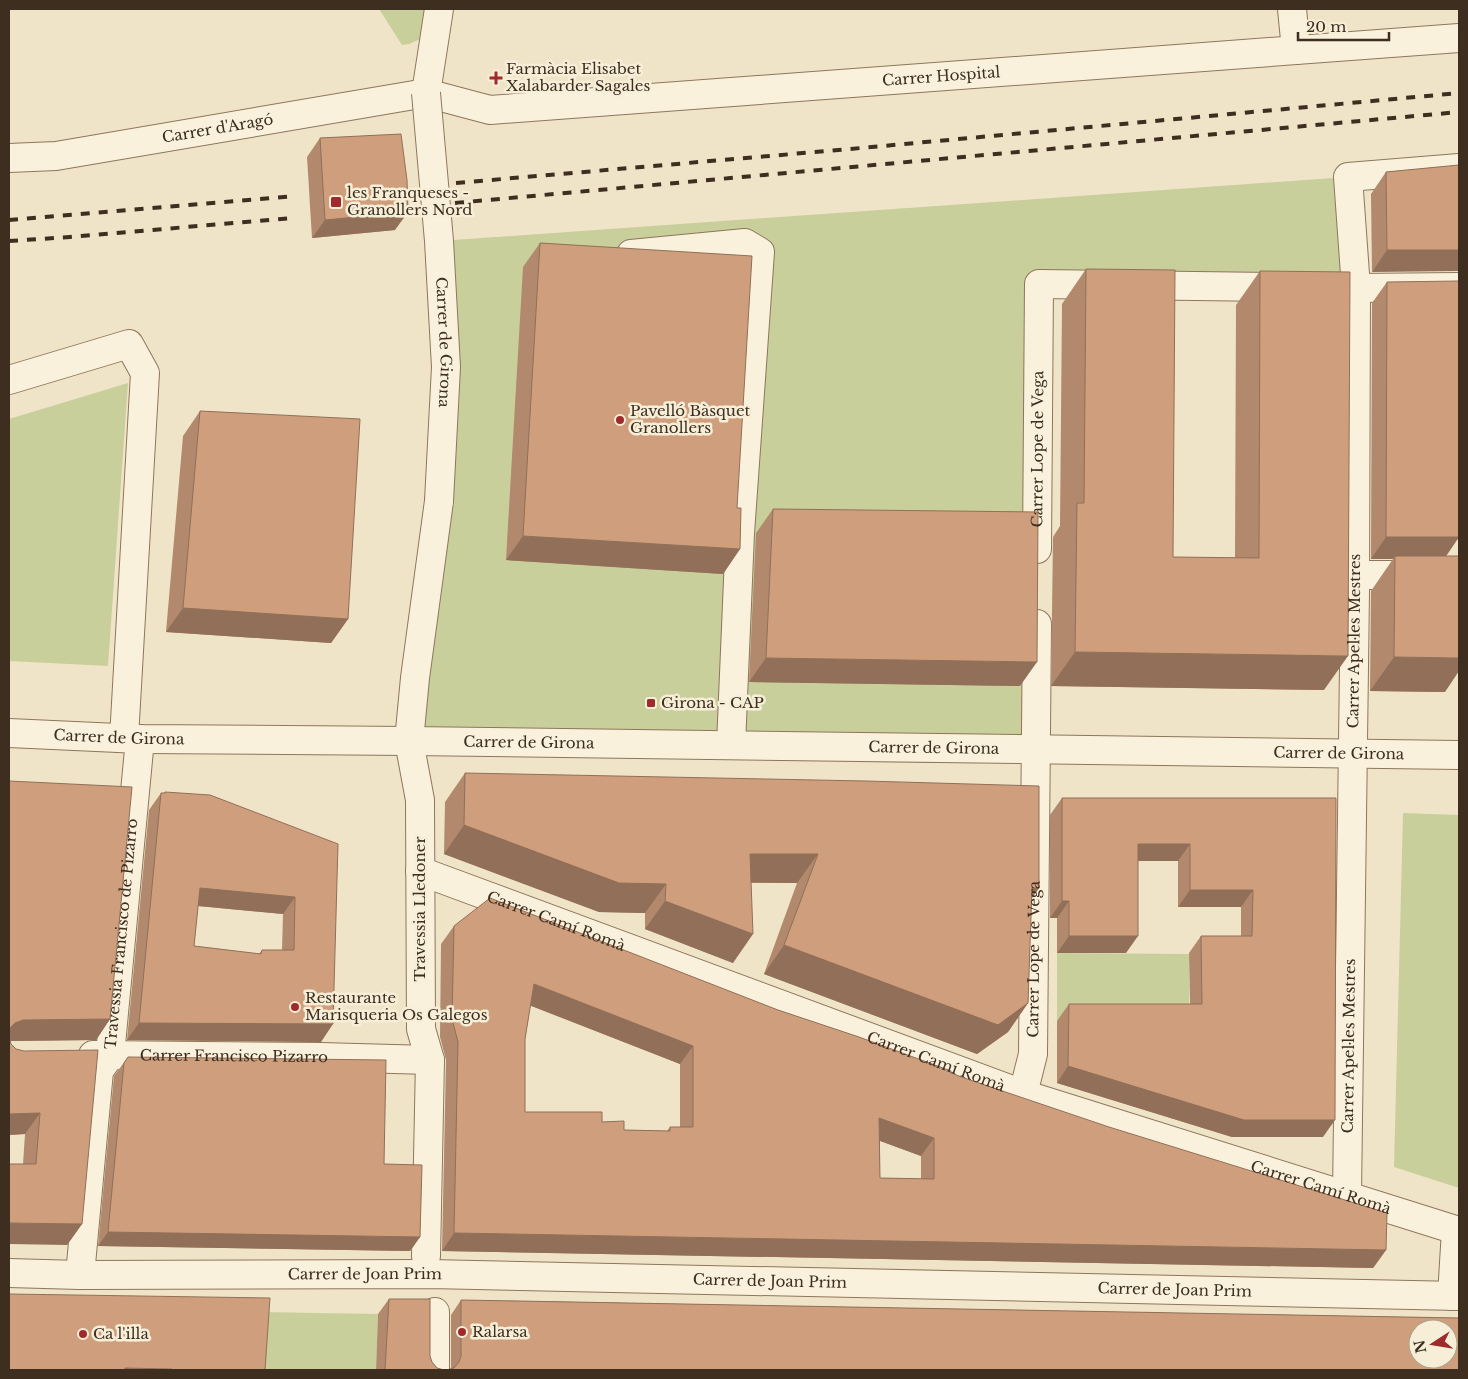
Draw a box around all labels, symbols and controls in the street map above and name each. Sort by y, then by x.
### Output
scale bar [1298,10,1389,42]
text: 20 m [1306,17,1346,36]
place label: Farmàcia Elisabet Xalabarder Sagales [506,59,650,95]
street label: Carrer Hospital [881,62,1001,90]
marker: Farmàcia Elisabet Xalabarder Sagales [490,72,502,84]
street label: Carrer d'Aragó [161,109,275,147]
place label: les Franqueses - Granollers Nord [347,183,472,219]
marker: les Franqueses - Granollers Nord [329,195,343,209]
street label: Carrer de Girona [432,276,456,409]
street label: Carrer Lope de Vega [1027,370,1047,528]
place label: Pavelló Bàsquet Granollers [630,401,750,437]
marker: Pavelló Bàsquet Granollers [614,414,626,426]
street label: Carrer Apel·les Mestres [1343,553,1364,729]
place label: Girona - CAP [661,693,764,712]
marker: Girona - CAP [645,697,657,709]
street label: Carrer de Girona [53,725,185,748]
street label: Carrer de Girona [463,732,595,752]
street label: Carrer de Girona [868,737,1000,758]
street label: Carrer de Girona [1273,743,1405,763]
street label: Travessia Francisco de Pizarro [101,817,141,1050]
street label: Travessia Lledoner [410,836,429,982]
street label: Carrer Lope de Vega [1023,880,1044,1038]
street label: Carrer Camí Romà [484,887,629,955]
street label: Carrer Apel·les Mestres [1338,958,1359,1134]
place label: Restaurante Marisqueria Os Galegos [305,988,488,1024]
marker: Restaurante Marisqueria Os Galegos [289,1001,301,1013]
street label: Carrer Camí Romà [864,1027,1008,1096]
street label: Carrer Francisco Pizarro [140,1045,329,1066]
street label: Carrer Camí Romà [1248,1156,1394,1218]
street label: Carrer de Joan Prim [288,1264,442,1283]
street label: Carrer de Joan Prim [693,1270,847,1292]
street label: Carrer de Joan Prim [1098,1278,1252,1301]
north arrow [1408,1319,1458,1369]
place label: Ralarsa [472,1322,528,1341]
place label: Ca l'illa [93,1324,149,1343]
marker: Ralarsa [456,1326,468,1338]
marker: Ca l'illa [77,1328,89,1340]
text: N [1410,1338,1430,1355]

